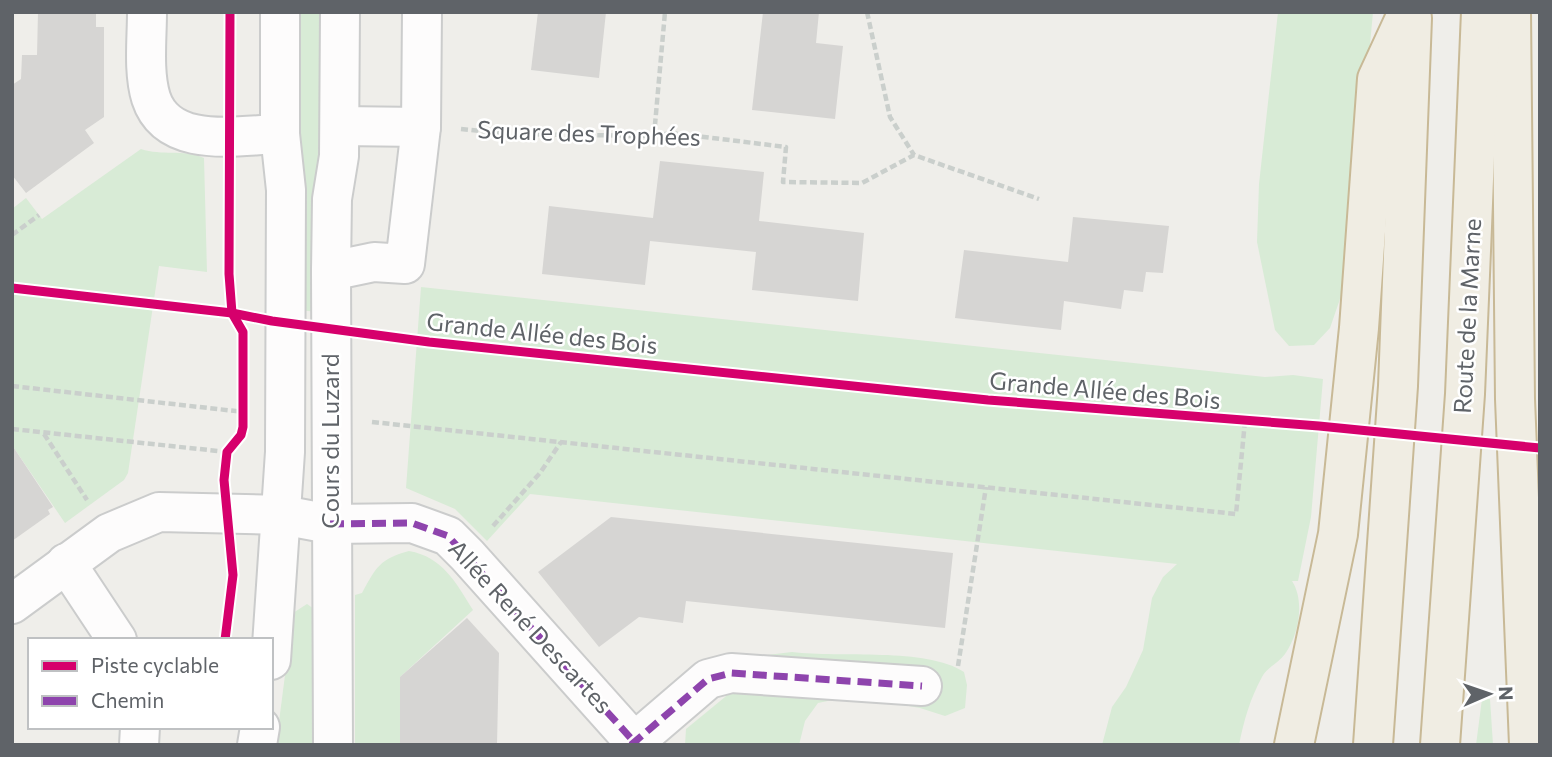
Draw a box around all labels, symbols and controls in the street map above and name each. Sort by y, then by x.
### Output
street label: Square des Trophées [477,114,701,151]
street label: Route de la Marne [1447,217,1486,414]
street label: Grande Allée des Bois [425,306,659,359]
street label: Cours du Luzard [315,353,344,529]
street label: Grande Allée des Bois [988,365,1222,414]
street label: Allée René Descartes [443,533,619,719]
legend [28,638,273,729]
text: Piste cyclable [91,652,219,677]
north arrow [1454,659,1524,729]
text: N [1495,686,1518,701]
text: Chemin [91,687,164,712]

